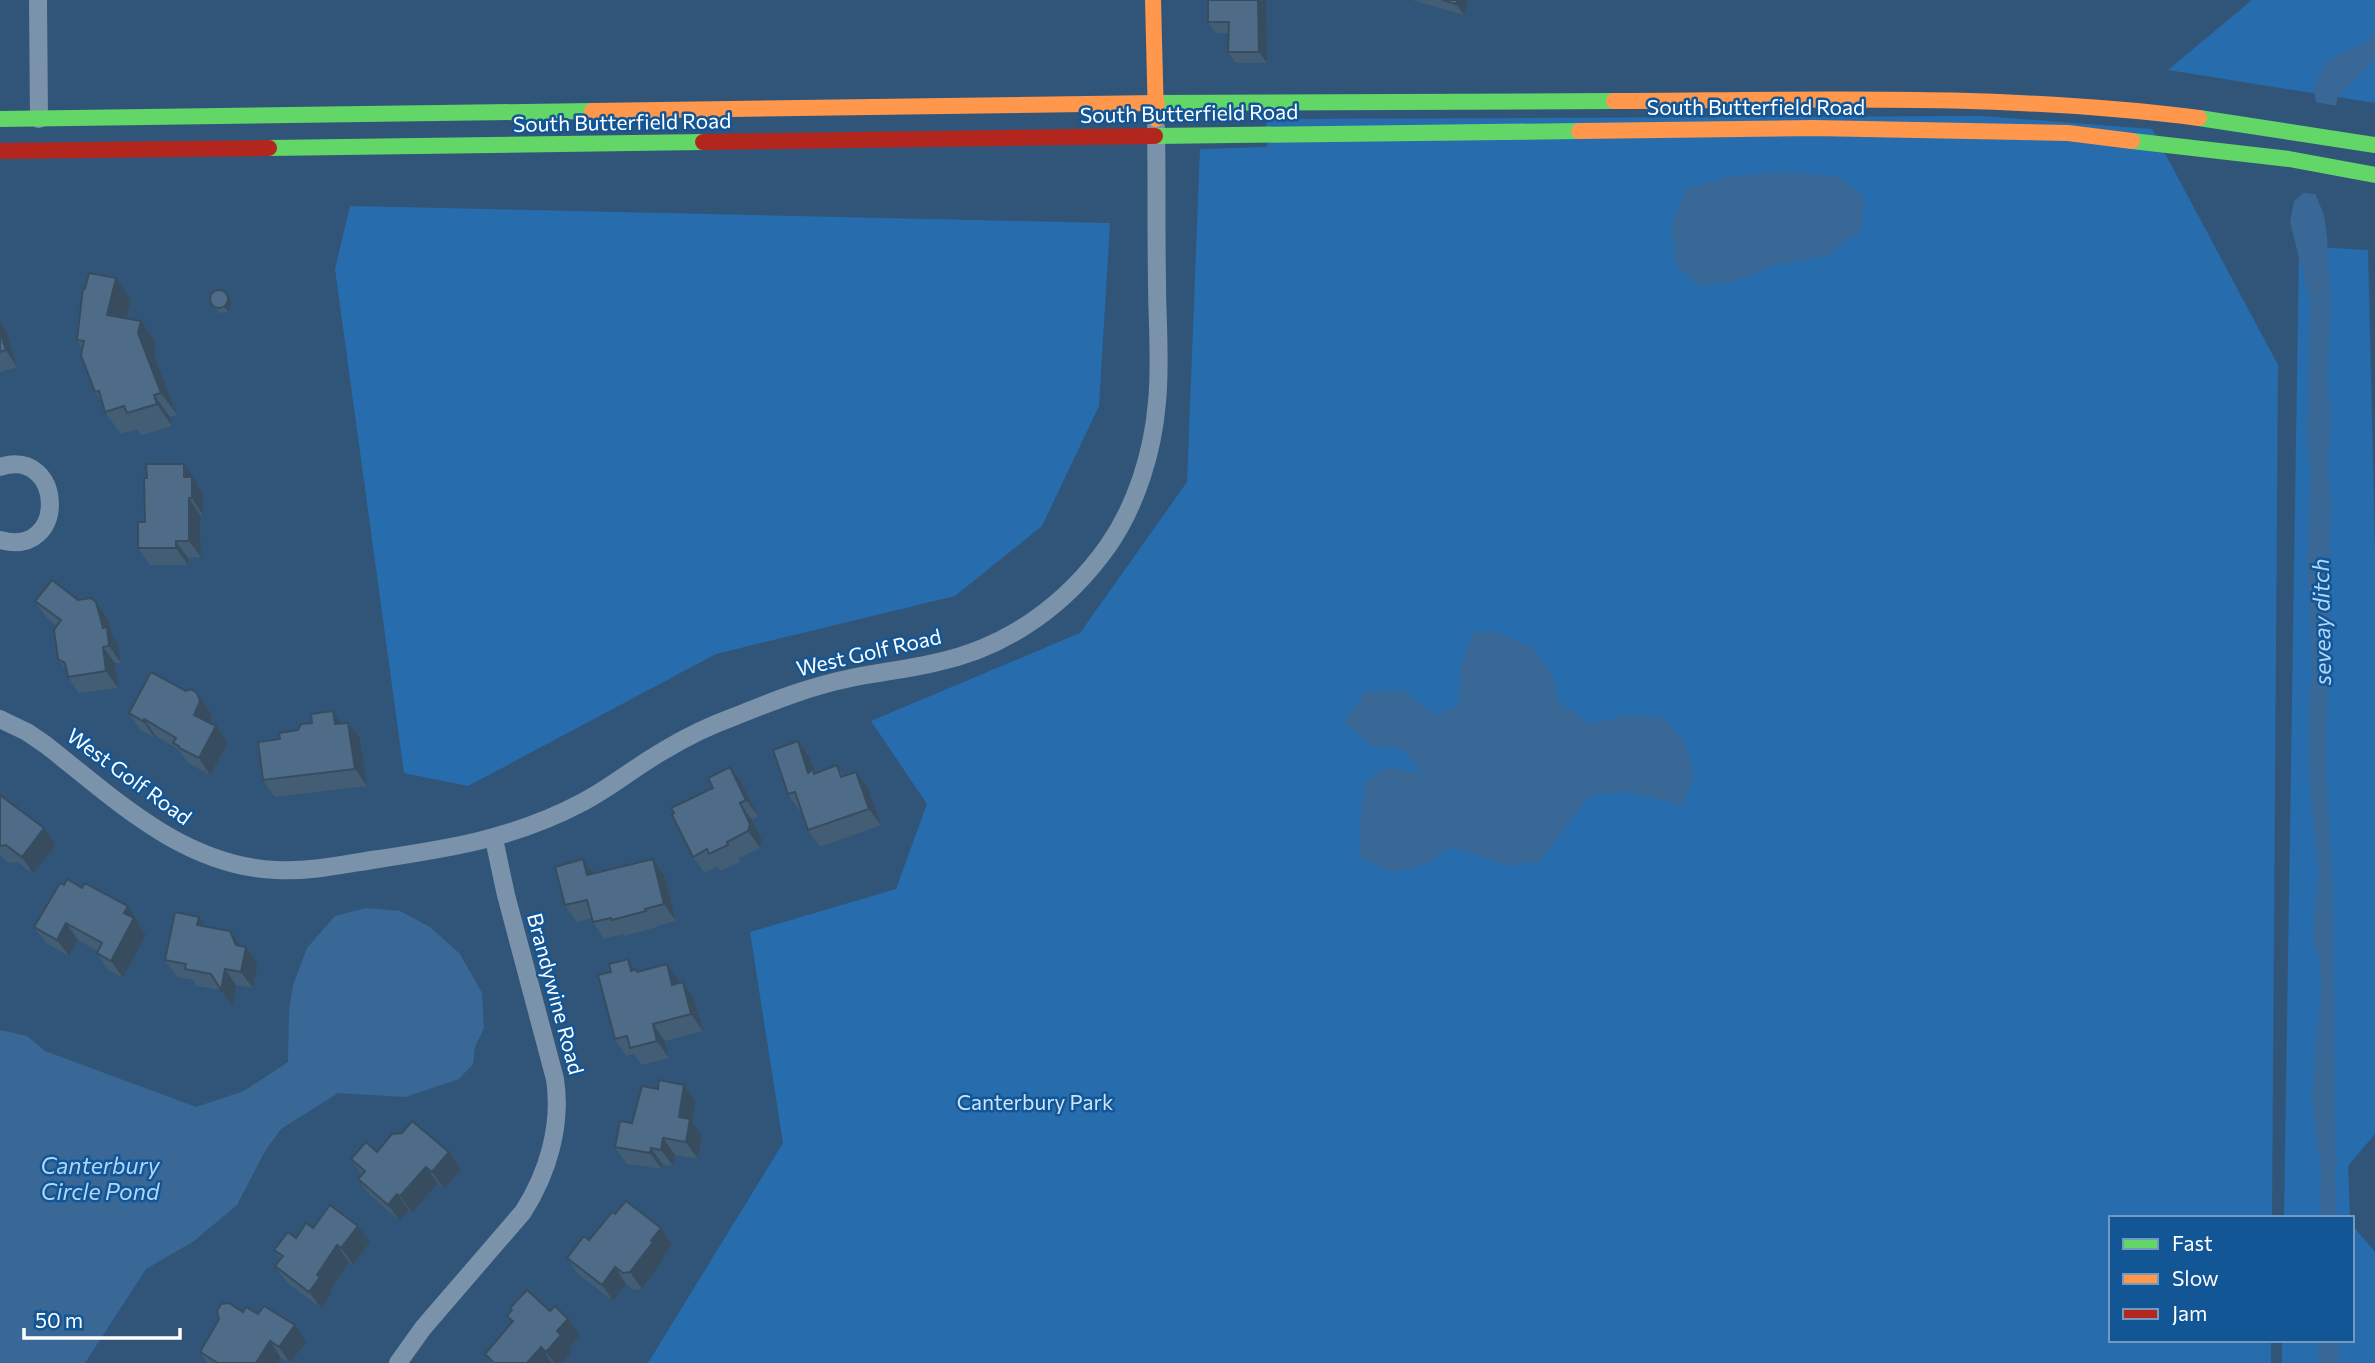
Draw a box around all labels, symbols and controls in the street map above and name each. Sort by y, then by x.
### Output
street label: South Butterfield Road [1647,94,1865,119]
street label: South Butterfield Road [1080,98,1298,127]
street label: South Butterfield Road [513,107,731,136]
water label: seveay ditch [2306,558,2336,686]
street label: West Golf Road [794,623,943,680]
street label: West Golf Road [63,722,197,829]
street label: Brandywine Road [523,910,590,1077]
park label: Canterbury Park [957,1089,1113,1114]
water label: Canterbury Circle Pond [40,1151,161,1205]
legend [2109,1216,2354,1342]
text: Fast [2172,1230,2213,1255]
text: Slow [2172,1265,2219,1290]
scale bar [24,1296,180,1340]
text: Jam [2172,1300,2207,1325]
text: 50 m [35,1307,83,1332]

